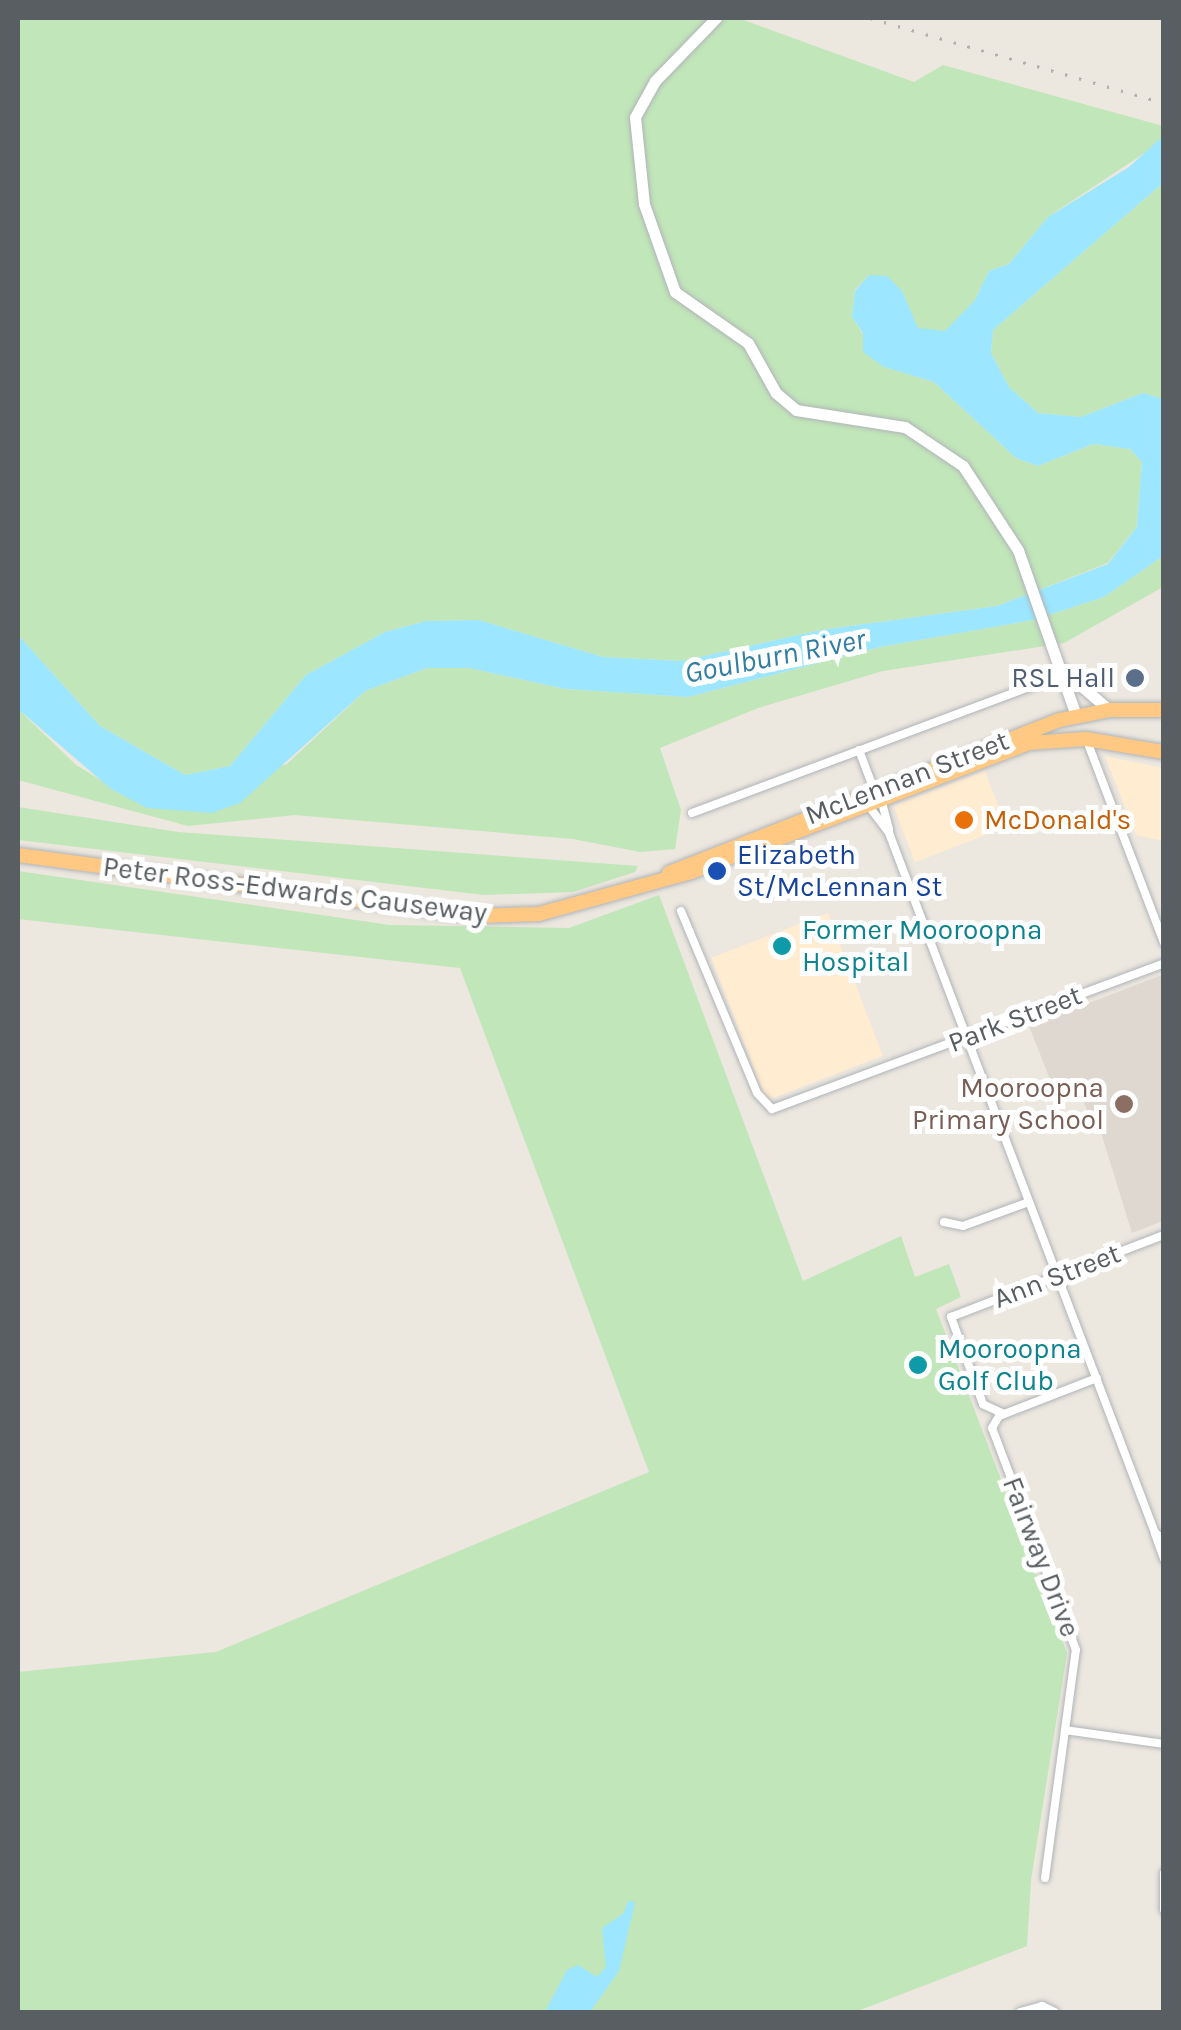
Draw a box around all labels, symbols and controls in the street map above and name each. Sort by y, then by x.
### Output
water label: Goulburn River [681,621,869,691]
place label: RSL Hall [1011,661,1115,695]
marker: RSL Hall [1124,667,1146,689]
street label: McLennan Street [801,724,1013,832]
place label: McDonald's [984,803,1131,837]
marker: McDonald's [953,809,975,831]
place label: Elizabeth St/McLennan St [737,838,942,904]
street label: Peter Ross-Edwards Causeway [101,850,489,930]
marker: Elizabeth St/McLennan St [706,860,728,882]
place label: Former Mooroopna Hospital [802,913,1042,979]
marker: Former Mooroopna Hospital [771,935,793,957]
street label: Park Street [943,978,1087,1060]
place label: Mooroopna Primary School [912,1071,1104,1137]
marker: Mooroopna Primary School [1113,1093,1135,1115]
street label: Ann Street [989,1236,1125,1316]
place label: Mooroopna Golf Club [938,1332,1082,1398]
marker: Mooroopna Golf Club [907,1354,929,1376]
street label: Fairway Drive [995,1472,1087,1642]

